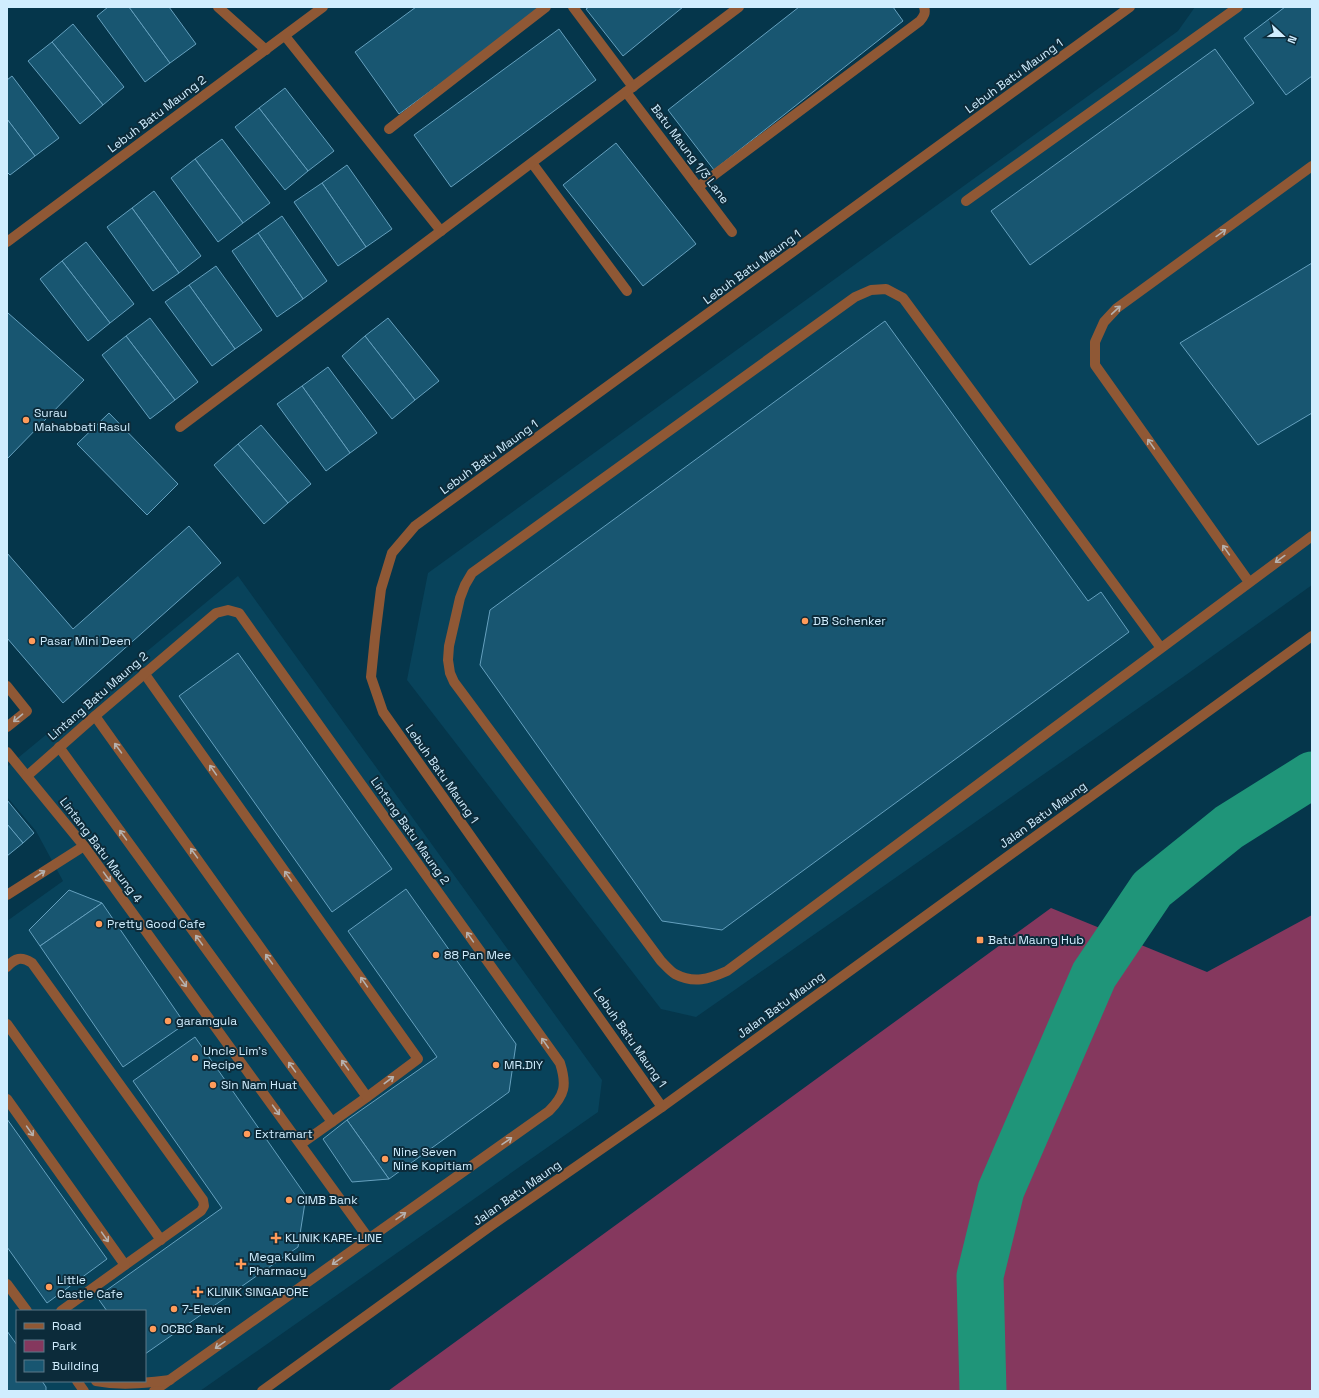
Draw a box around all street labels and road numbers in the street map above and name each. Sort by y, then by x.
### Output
street label: Lebuh Batu Maung 1 [962,35,1066,117]
street label: Lebuh Batu Maung 2 [105,72,209,156]
street label: Batu Maung 1/3 Lane [647,101,733,207]
street label: Lebuh Batu Maung 1 [700,226,804,308]
street label: Lebuh Batu Maung 1 [437,416,541,498]
street label: Lintang Batu Maung 2 [45,648,151,744]
street label: Lebuh Batu Maung 1 [402,721,482,827]
street label: Lintang Batu Maung 2 [367,774,453,888]
street label: Jalan Batu Maung [996,778,1090,852]
street label: Lintang Batu Maung 4 [56,794,146,906]
street label: Jalan Batu Maung [734,968,828,1042]
street label: Lebuh Batu Maung 1 [590,985,670,1091]
street label: Jalan Batu Maung [470,1157,564,1229]

